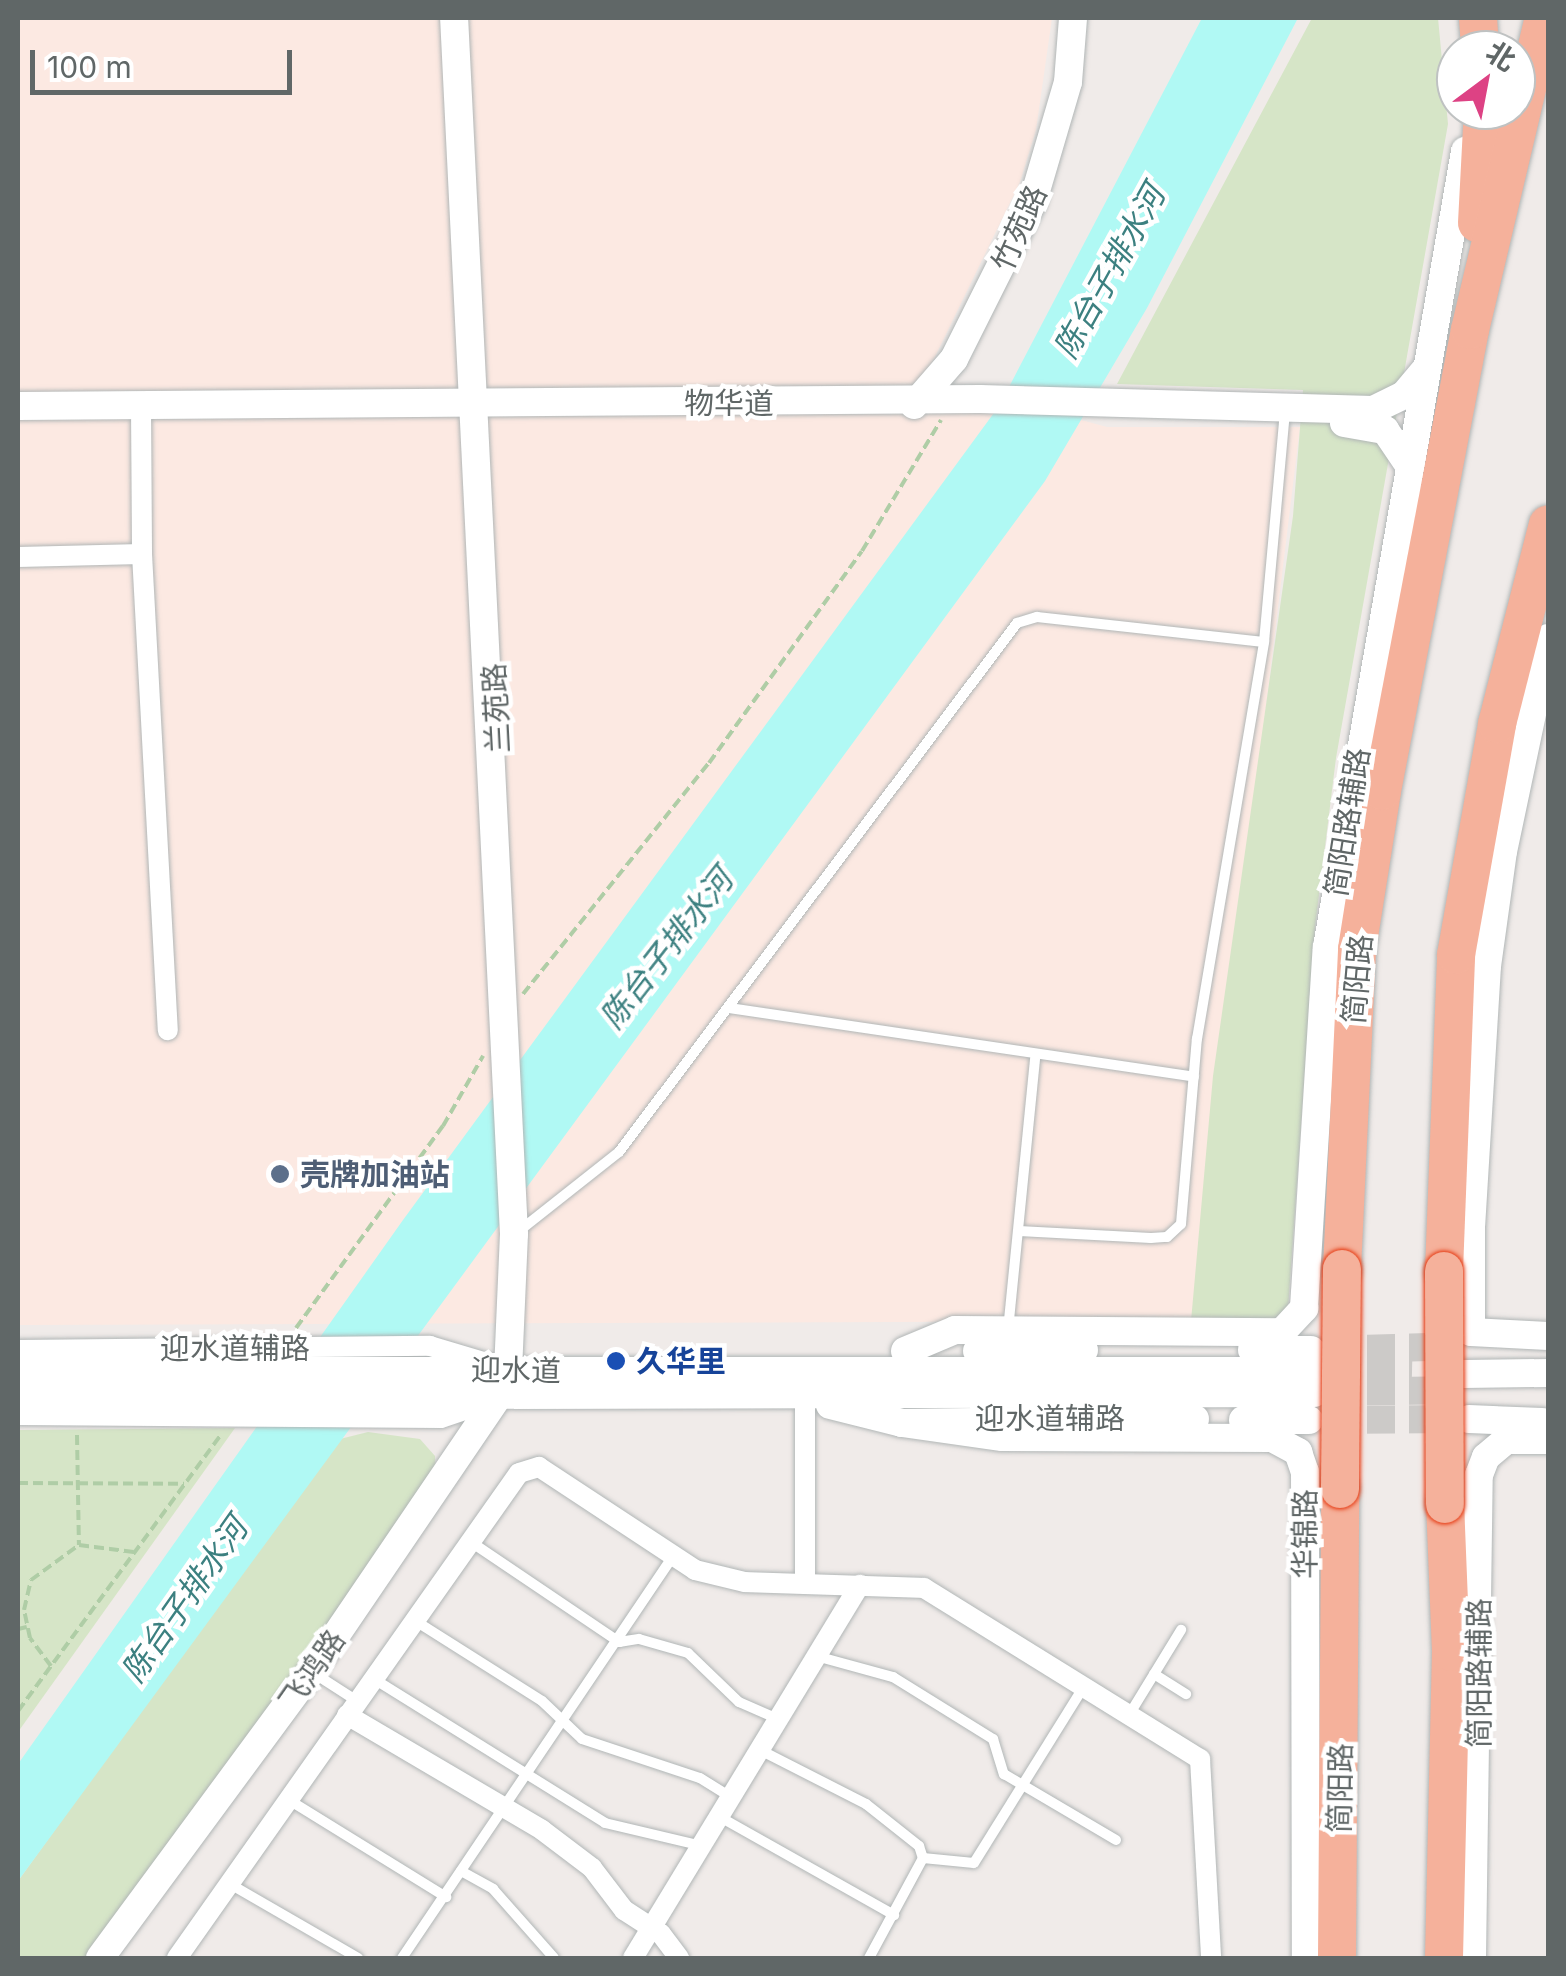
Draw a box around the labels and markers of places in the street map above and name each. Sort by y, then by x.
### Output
place label: 壳牌加油站 [300,1156,450,1192]
marker: 壳牌加油站 [269,1163,291,1185]
place label: 久华里 [636,1343,726,1379]
marker: 久华里 [605,1350,627,1372]

